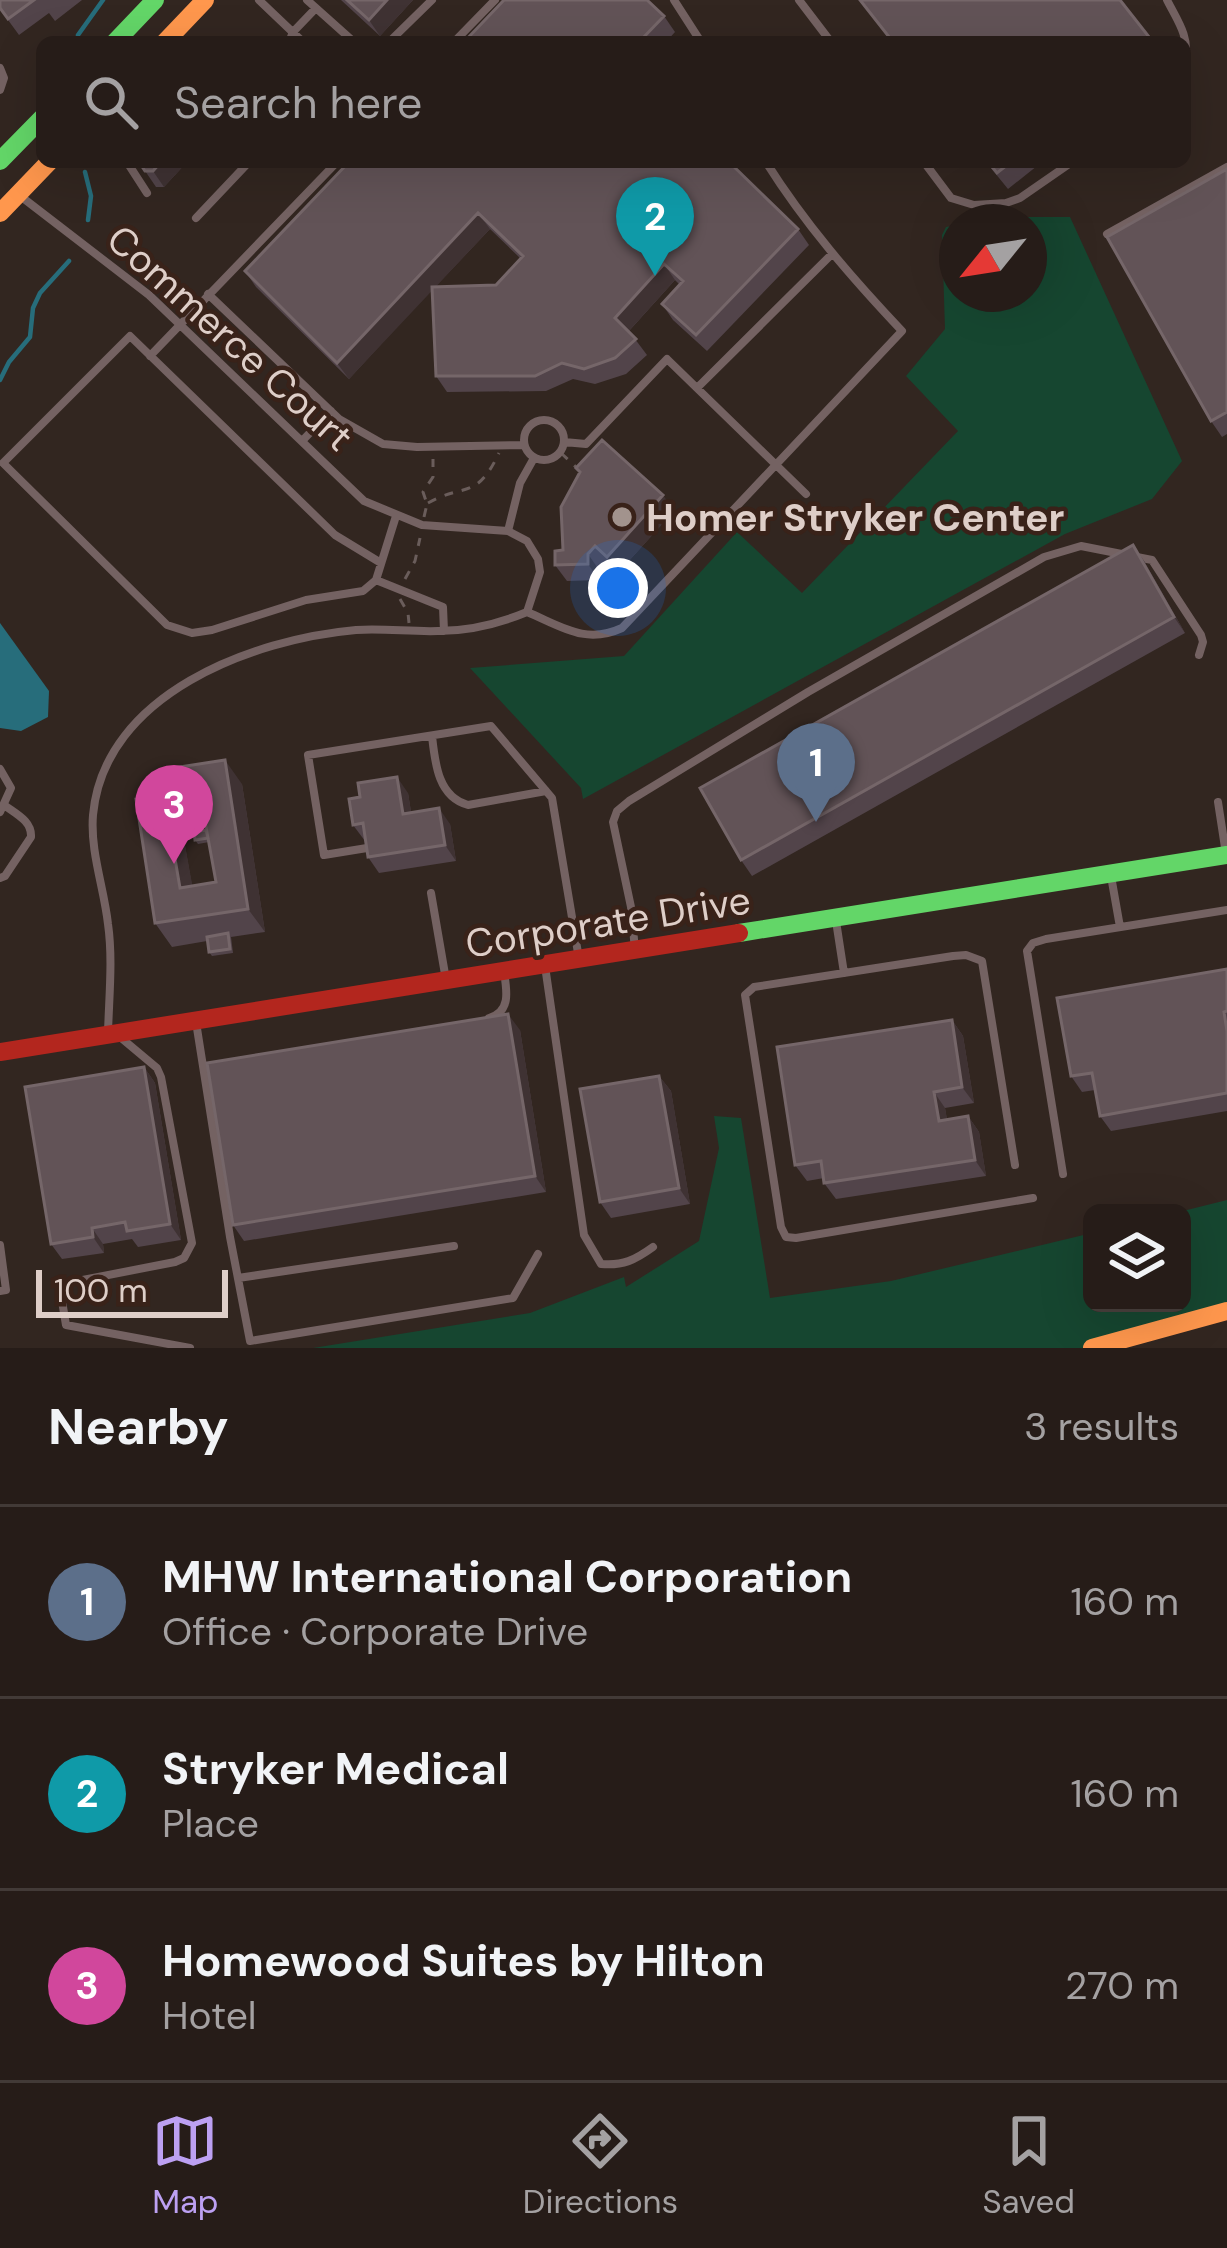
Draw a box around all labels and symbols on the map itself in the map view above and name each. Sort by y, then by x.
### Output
pin: 2 [616,177,694,276]
north arrow [939,204,1047,312]
street label: Commerce Court [96,214,364,462]
place label: Homer Stryker Center [646,492,1065,543]
marker: Homer Stryker Center [609,504,635,530]
your location [588,558,648,618]
pin: 1 [777,723,855,822]
pin: 3 [135,765,213,864]
street label: Corporate Drive [462,874,754,970]
scale bar [36,1264,228,1317]

